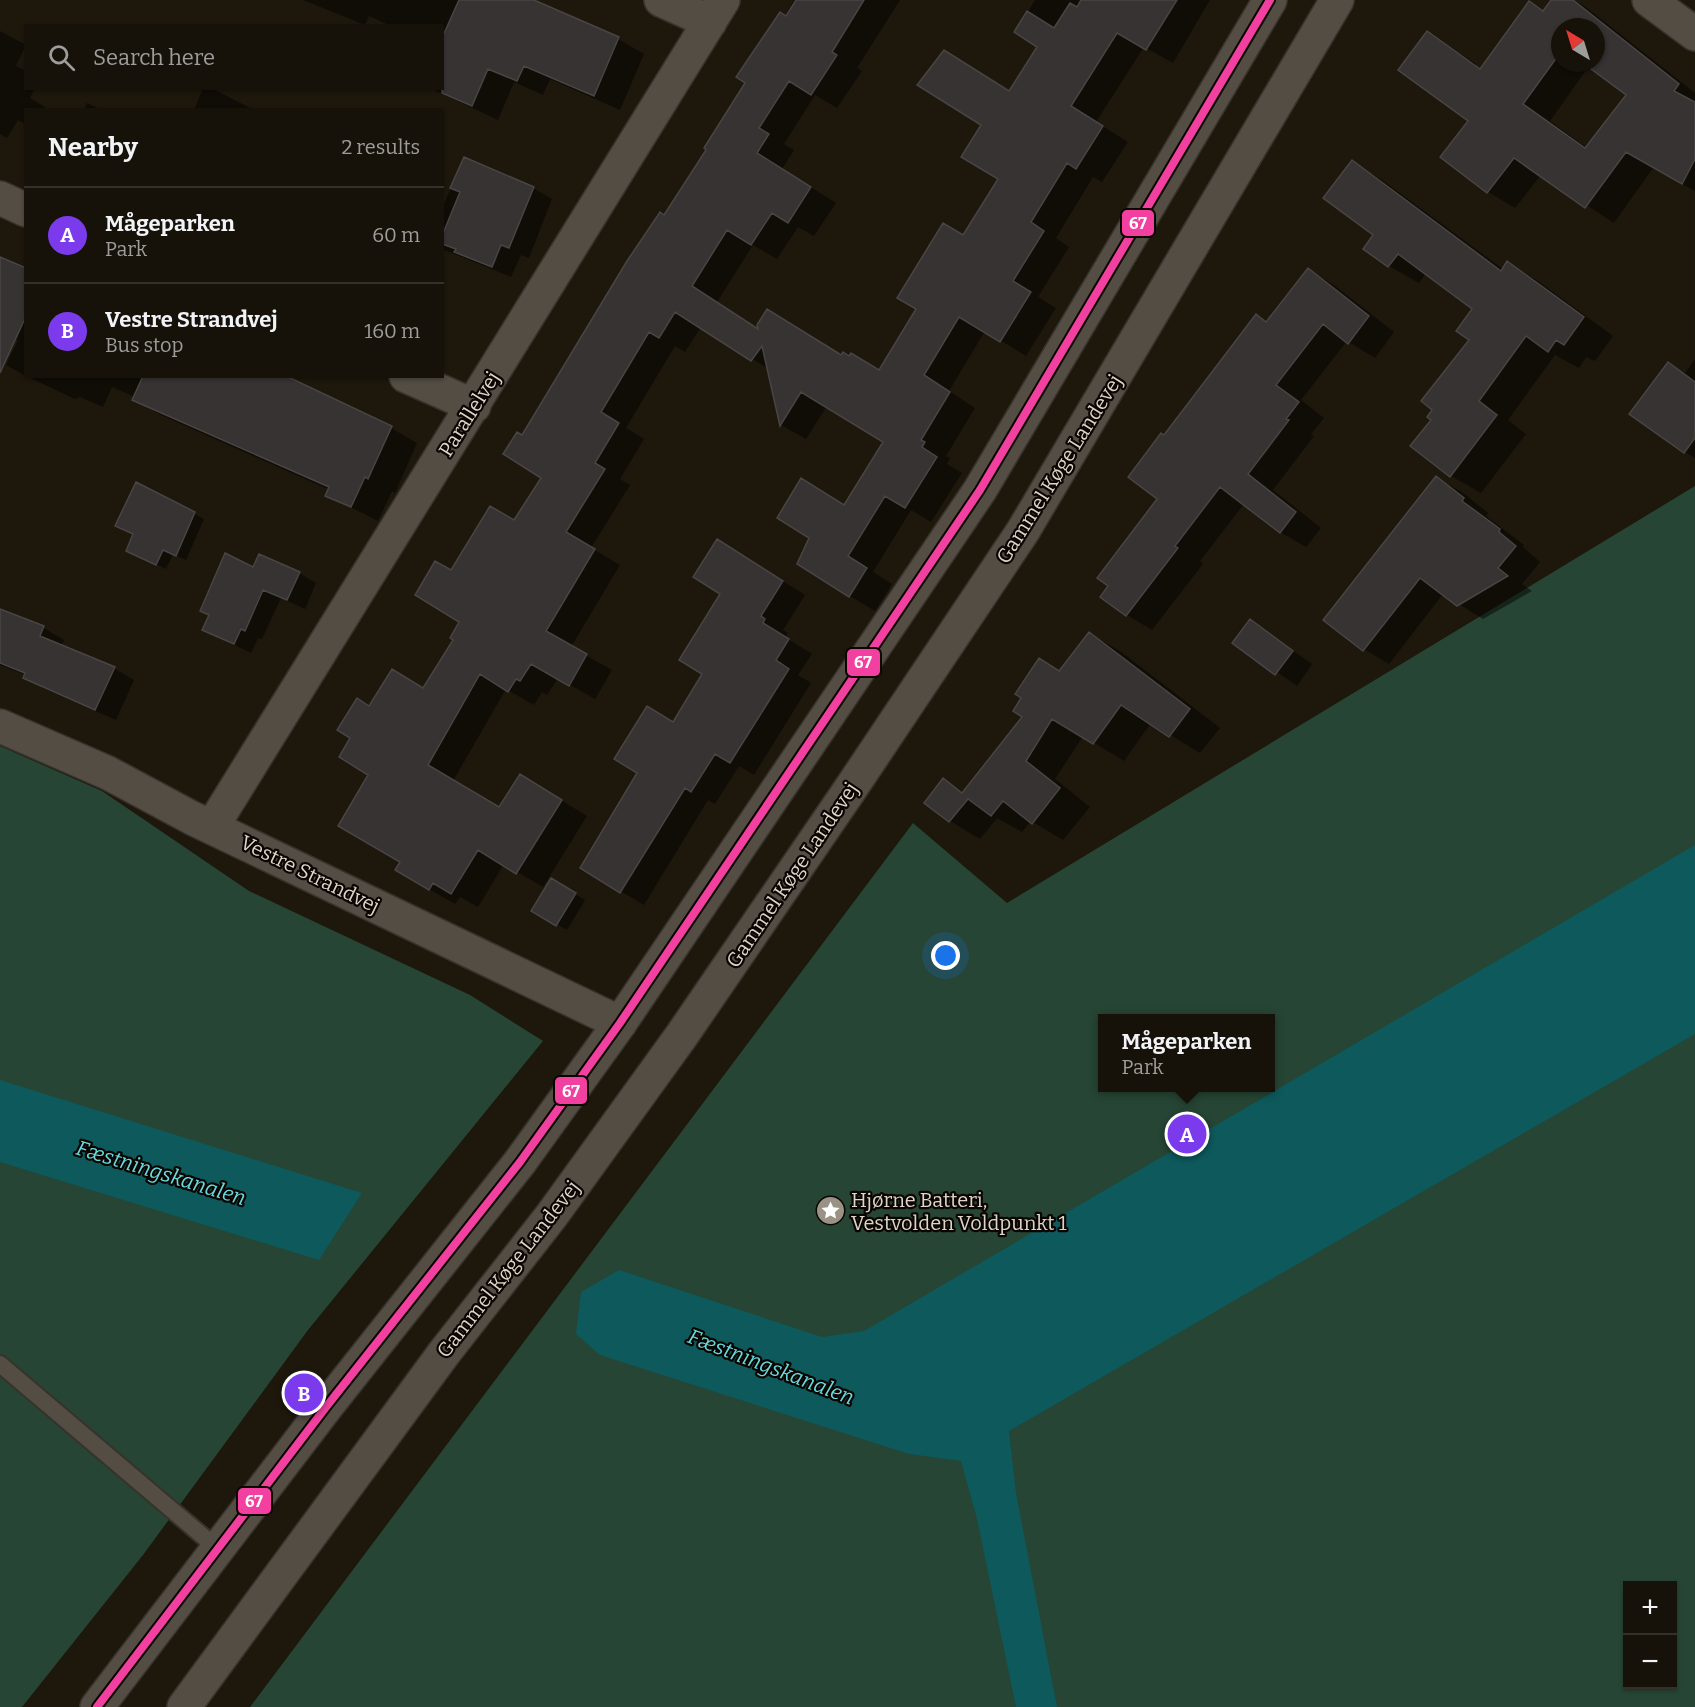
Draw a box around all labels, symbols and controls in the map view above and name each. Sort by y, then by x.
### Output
north arrow [1551,18,1605,72]
search box [24,24,444,90]
icon: search [45,41,78,74]
text: Search here [93,44,215,71]
text: Nearby [48,132,138,163]
text: 2 results [341,135,420,159]
line badge: 67 [1121,209,1155,237]
text: Mågeparken [105,210,235,237]
text: 67 [1129,214,1147,233]
text: A [60,223,75,247]
text: 60 m [372,223,420,247]
text: Park [105,237,147,261]
text: Vestre Strandvej [105,306,278,333]
text: B [61,319,74,343]
text: 160 m [364,319,420,343]
text: Bus stop [105,333,183,357]
street label: Parallelvej [434,367,505,461]
street label: Gammel Køge Landevej [991,370,1128,568]
line badge: 67 [846,648,881,677]
text: 67 [854,653,872,672]
street label: Gammel Køge Landevej [721,778,864,973]
street label: Vestre Strandvej [236,830,384,919]
your location [931,941,960,970]
popup [1098,1014,1275,1092]
text: Mågeparken [1122,1028,1251,1055]
text: Park [1122,1055,1164,1079]
line badge: 67 [554,1076,588,1105]
text: 67 [562,1082,580,1101]
pin: A [1168,1112,1206,1156]
water label: Fæstningskanalen [73,1135,249,1211]
street label: Gammel Køge Landevej [431,1176,585,1363]
place label: Hjørne Batteri, Vestvolden Voldpunkt 1 [851,1188,1067,1235]
place icon: Hjørne Batteri, Vestvolden Voldpunkt 1 [814,1195,846,1227]
water label: Fæstningskanalen [684,1323,858,1411]
pin: B [284,1370,324,1416]
line badge: 67 [237,1487,272,1515]
text: 67 [245,1492,263,1511]
map controls [1623,1581,1677,1689]
button: + [1623,1581,1677,1635]
button: − [1623,1635,1677,1689]

